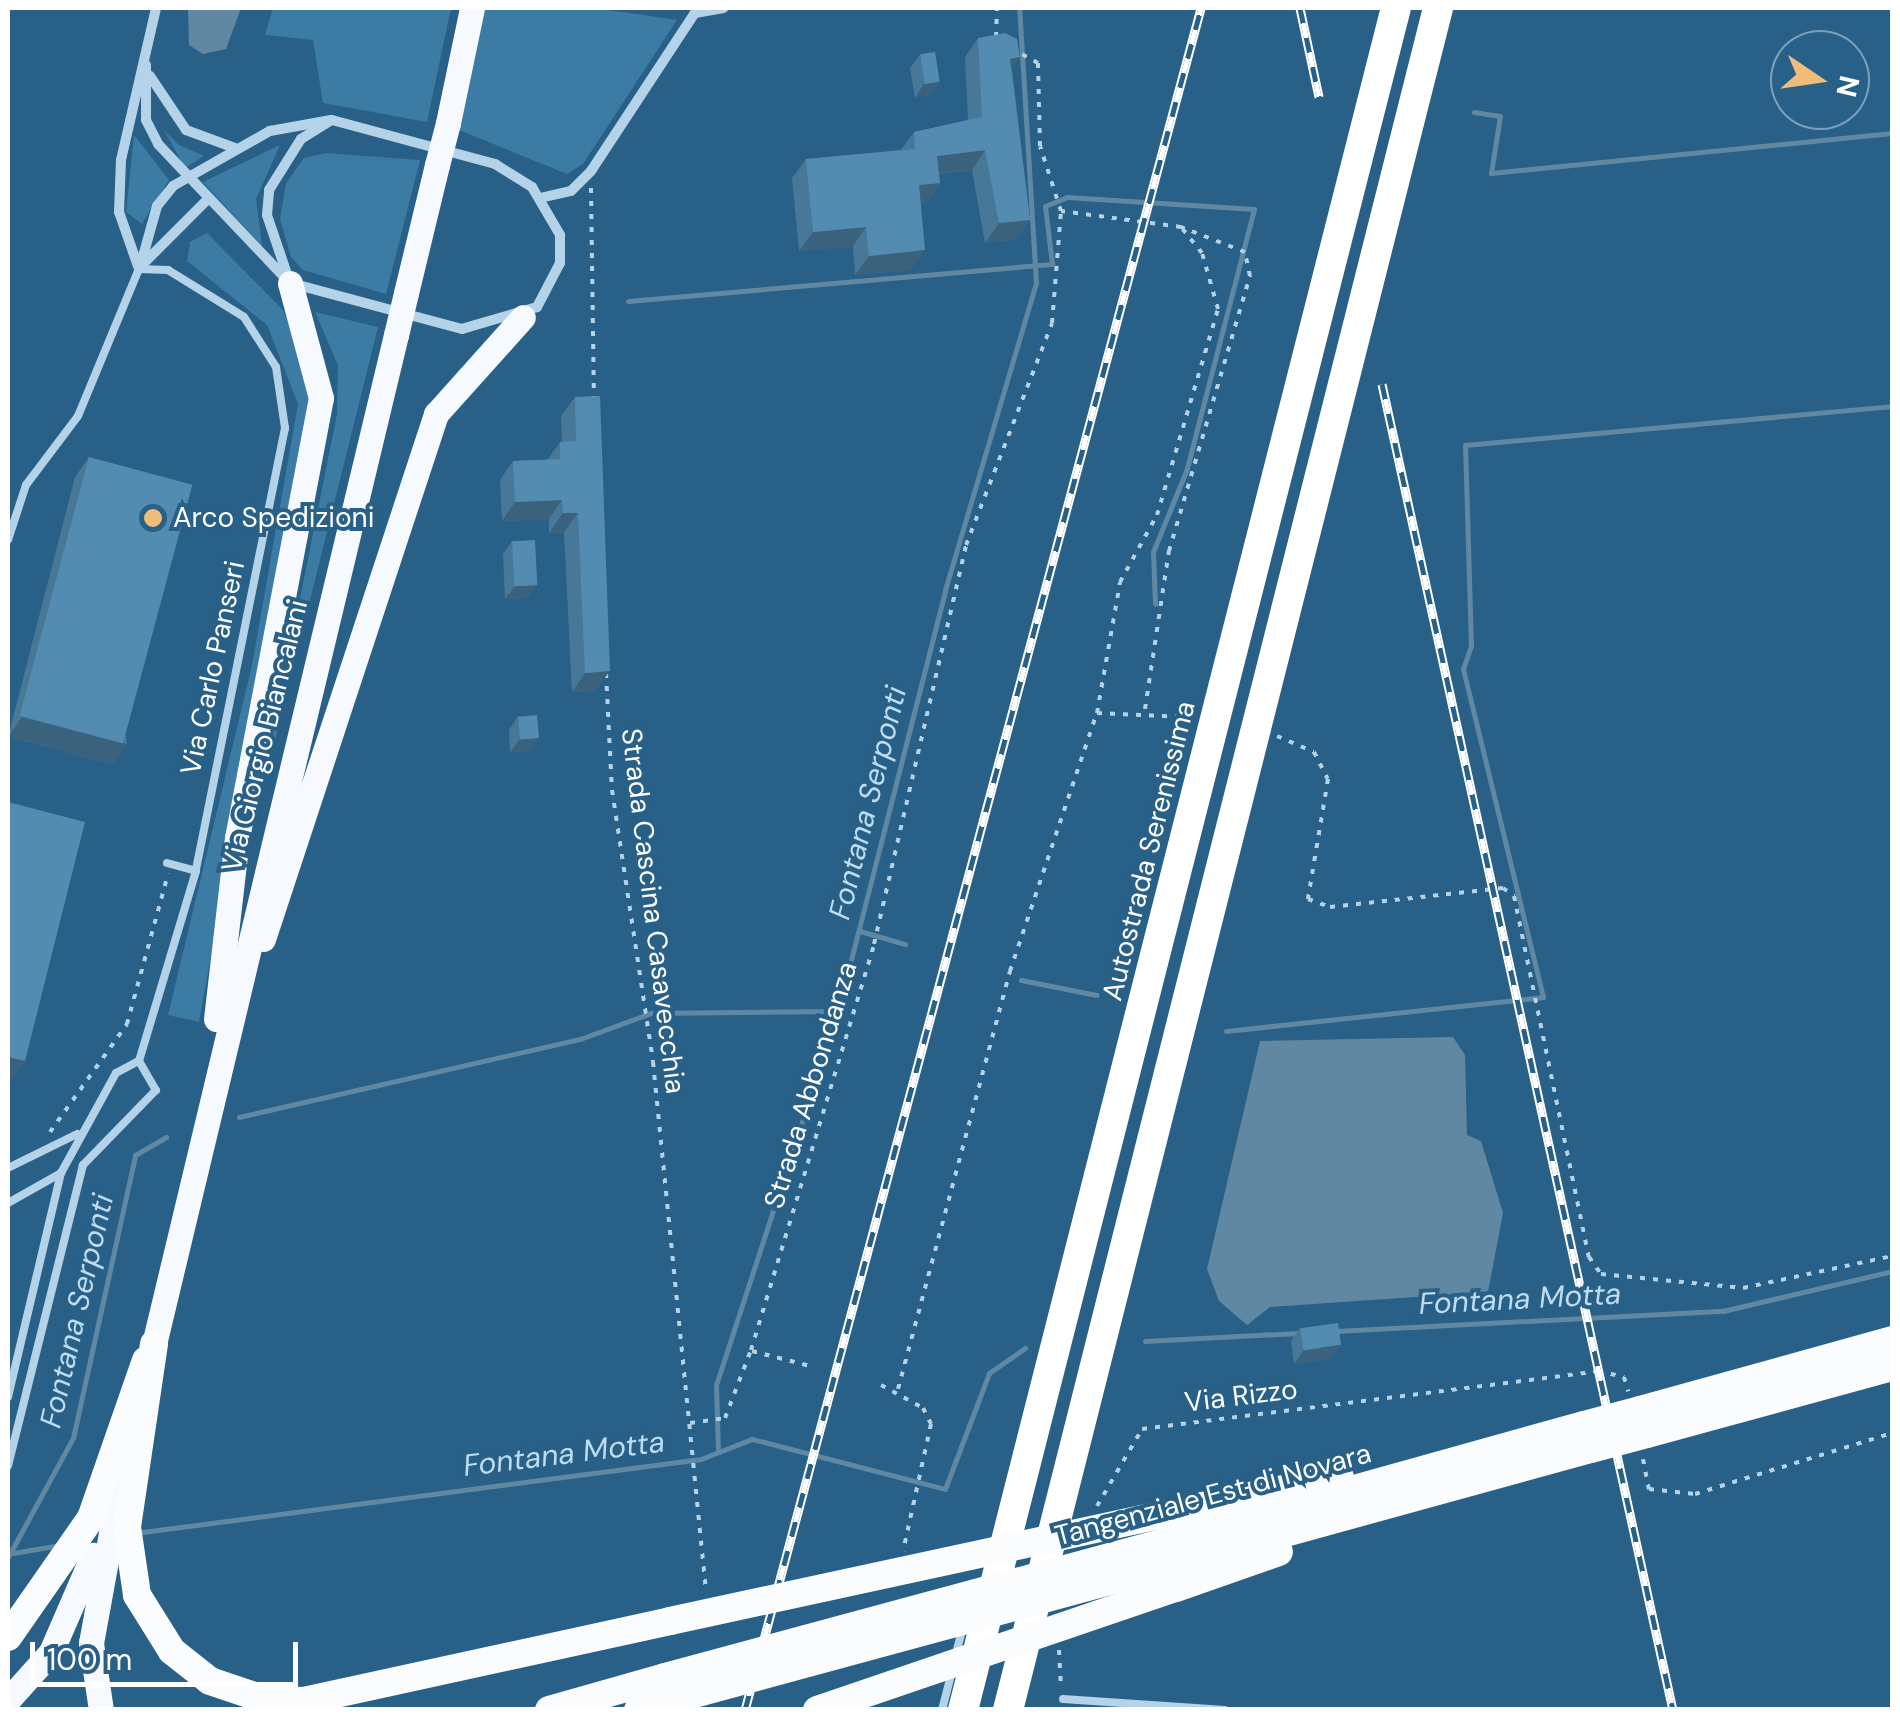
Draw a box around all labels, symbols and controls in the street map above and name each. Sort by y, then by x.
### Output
north arrow [1770,30,1870,130]
text: N [1827,72,1868,101]
place label: Arco Spedizioni [173,501,374,535]
marker: Arco Spedizioni [142,507,164,529]
street label: Via Carlo Panseri [174,558,252,778]
street label: Via Giorgio Biancalani [215,596,315,876]
water label: Fontana Serponti [822,683,914,923]
street label: Autostrada Serenissima [1096,698,1202,1004]
street label: Strada Cascina Casavecchia [614,726,692,1096]
street label: Strada Abbondanza [757,958,865,1212]
water label: Fontana Serponti [33,1191,121,1431]
water label: Fontana Motta [1418,1276,1622,1322]
street label: Via Rizzo [1183,1372,1299,1420]
water label: Fontana Motta [461,1424,667,1484]
street label: Tangenziale Est di Novara [1051,1437,1375,1553]
scale bar [35,1622,302,1684]
text: 100 m [47,1640,132,1679]

